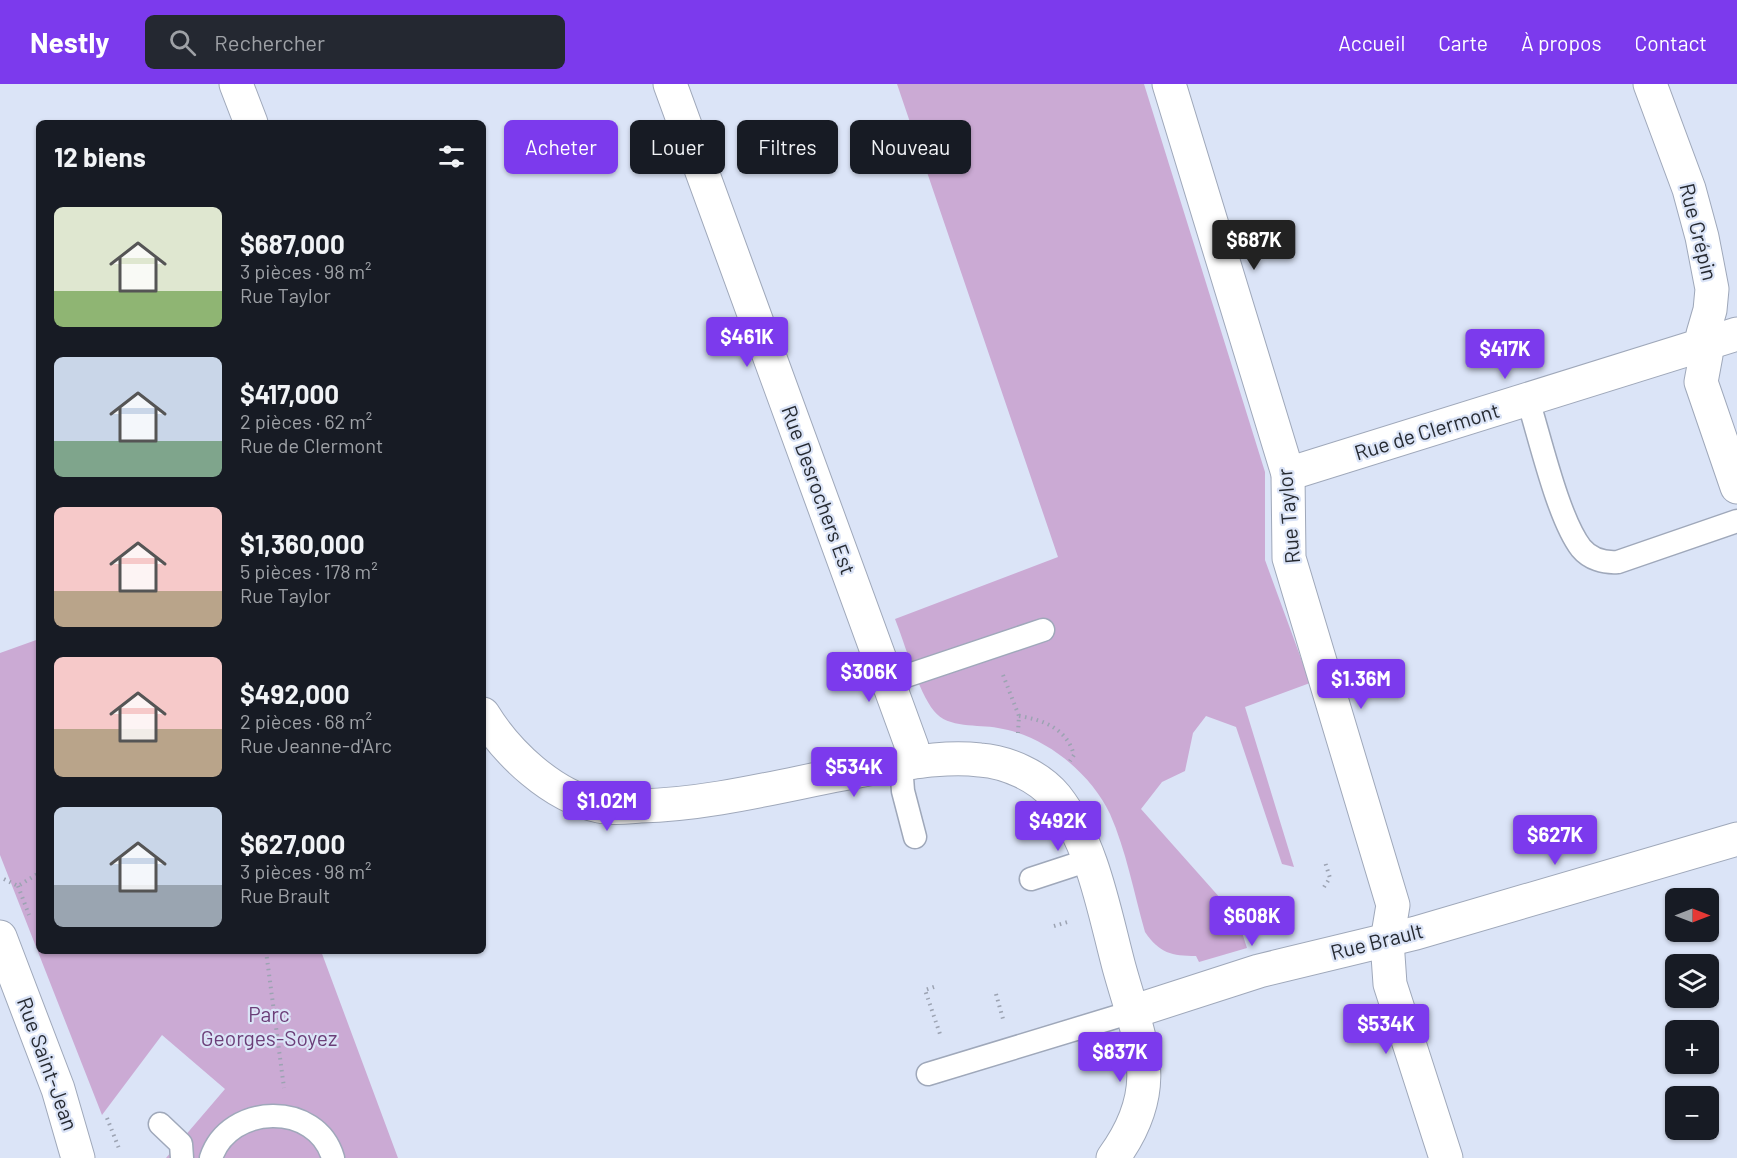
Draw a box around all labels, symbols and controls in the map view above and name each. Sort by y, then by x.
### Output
search box [145,15,565,69]
text: Nestly [30,25,109,59]
icon: search [166,26,199,59]
text: Rechercher [214,29,325,55]
text: Accueil [1338,30,1405,55]
text: Carte [1438,30,1488,55]
text: À propos [1521,30,1602,55]
text: Contact [1635,30,1707,55]
chip: Acheter [504,120,618,174]
chip: Louer [630,120,725,174]
chip: Filtres [737,120,838,174]
chip: Nouveau [850,120,971,174]
icon: filters [435,140,468,173]
text: 12 biens [54,141,146,172]
street label: Rue Crépin [1675,180,1724,283]
pin: $687K [1212,220,1296,271]
text: $687K [1226,227,1282,251]
text: $687,000 [240,228,345,259]
icon: home [102,231,174,303]
text: 3 pièces · 98 m² [240,259,372,283]
text: Rue Taylor [240,283,331,307]
pin: $461K [705,317,789,368]
text: $461K [720,324,774,348]
pin: $417K [1463,329,1547,380]
text: $417K [1479,336,1531,360]
text: $417,000 [240,378,339,409]
icon: home [102,381,174,453]
street label: Rue de Clermont [1351,397,1502,465]
street label: Rue Desrochers Est [777,401,862,577]
text: 2 pièces · 62 m² [240,409,372,433]
text: Rue de Clermont [240,433,383,457]
street label: Rue Taylor [1271,467,1304,565]
text: $1,360,000 [240,528,364,559]
icon: home [102,531,174,603]
text: 5 pièces · 178 m² [240,559,378,583]
text: Rue Taylor [240,583,331,607]
pin: $306K [827,652,911,703]
text: $306K [841,659,897,683]
pin: $1.36M [1312,659,1410,710]
text: $1.36M [1331,666,1391,690]
text: $492,000 [240,678,350,709]
icon: home [102,681,174,753]
text: 2 pièces · 68 m² [240,709,372,733]
text: Rue Jeanne-d'Arc [240,733,392,757]
pin: $534K [812,747,896,798]
text: $534K [825,754,883,778]
pin: $1.02M [558,781,656,832]
text: $1.02M [577,788,637,812]
pin: $492K [1016,801,1100,852]
text: $492K [1029,808,1087,832]
pin: $627K [1513,815,1597,866]
text: $627K [1527,822,1583,846]
text: $627,000 [240,828,345,859]
icon: home [102,831,174,903]
text: 3 pièces · 98 m² [240,859,372,883]
text: Rue Brault [240,883,330,907]
north arrow [1665,888,1719,942]
map controls [1665,888,1719,1140]
pin: $608K [1210,896,1294,947]
text: $608K [1224,903,1280,927]
street label: Rue Brault [1328,917,1426,964]
button: layers [1665,954,1719,1008]
street label: Rue Saint-Jean [13,993,84,1134]
park label: Parc Georges-Soyez [201,1001,337,1050]
pin: $534K [1344,1004,1428,1055]
text: $534K [1357,1011,1415,1035]
button: + [1665,1020,1719,1074]
pin: $837K [1078,1032,1162,1083]
text: $837K [1092,1039,1148,1063]
button: − [1665,1086,1719,1140]

